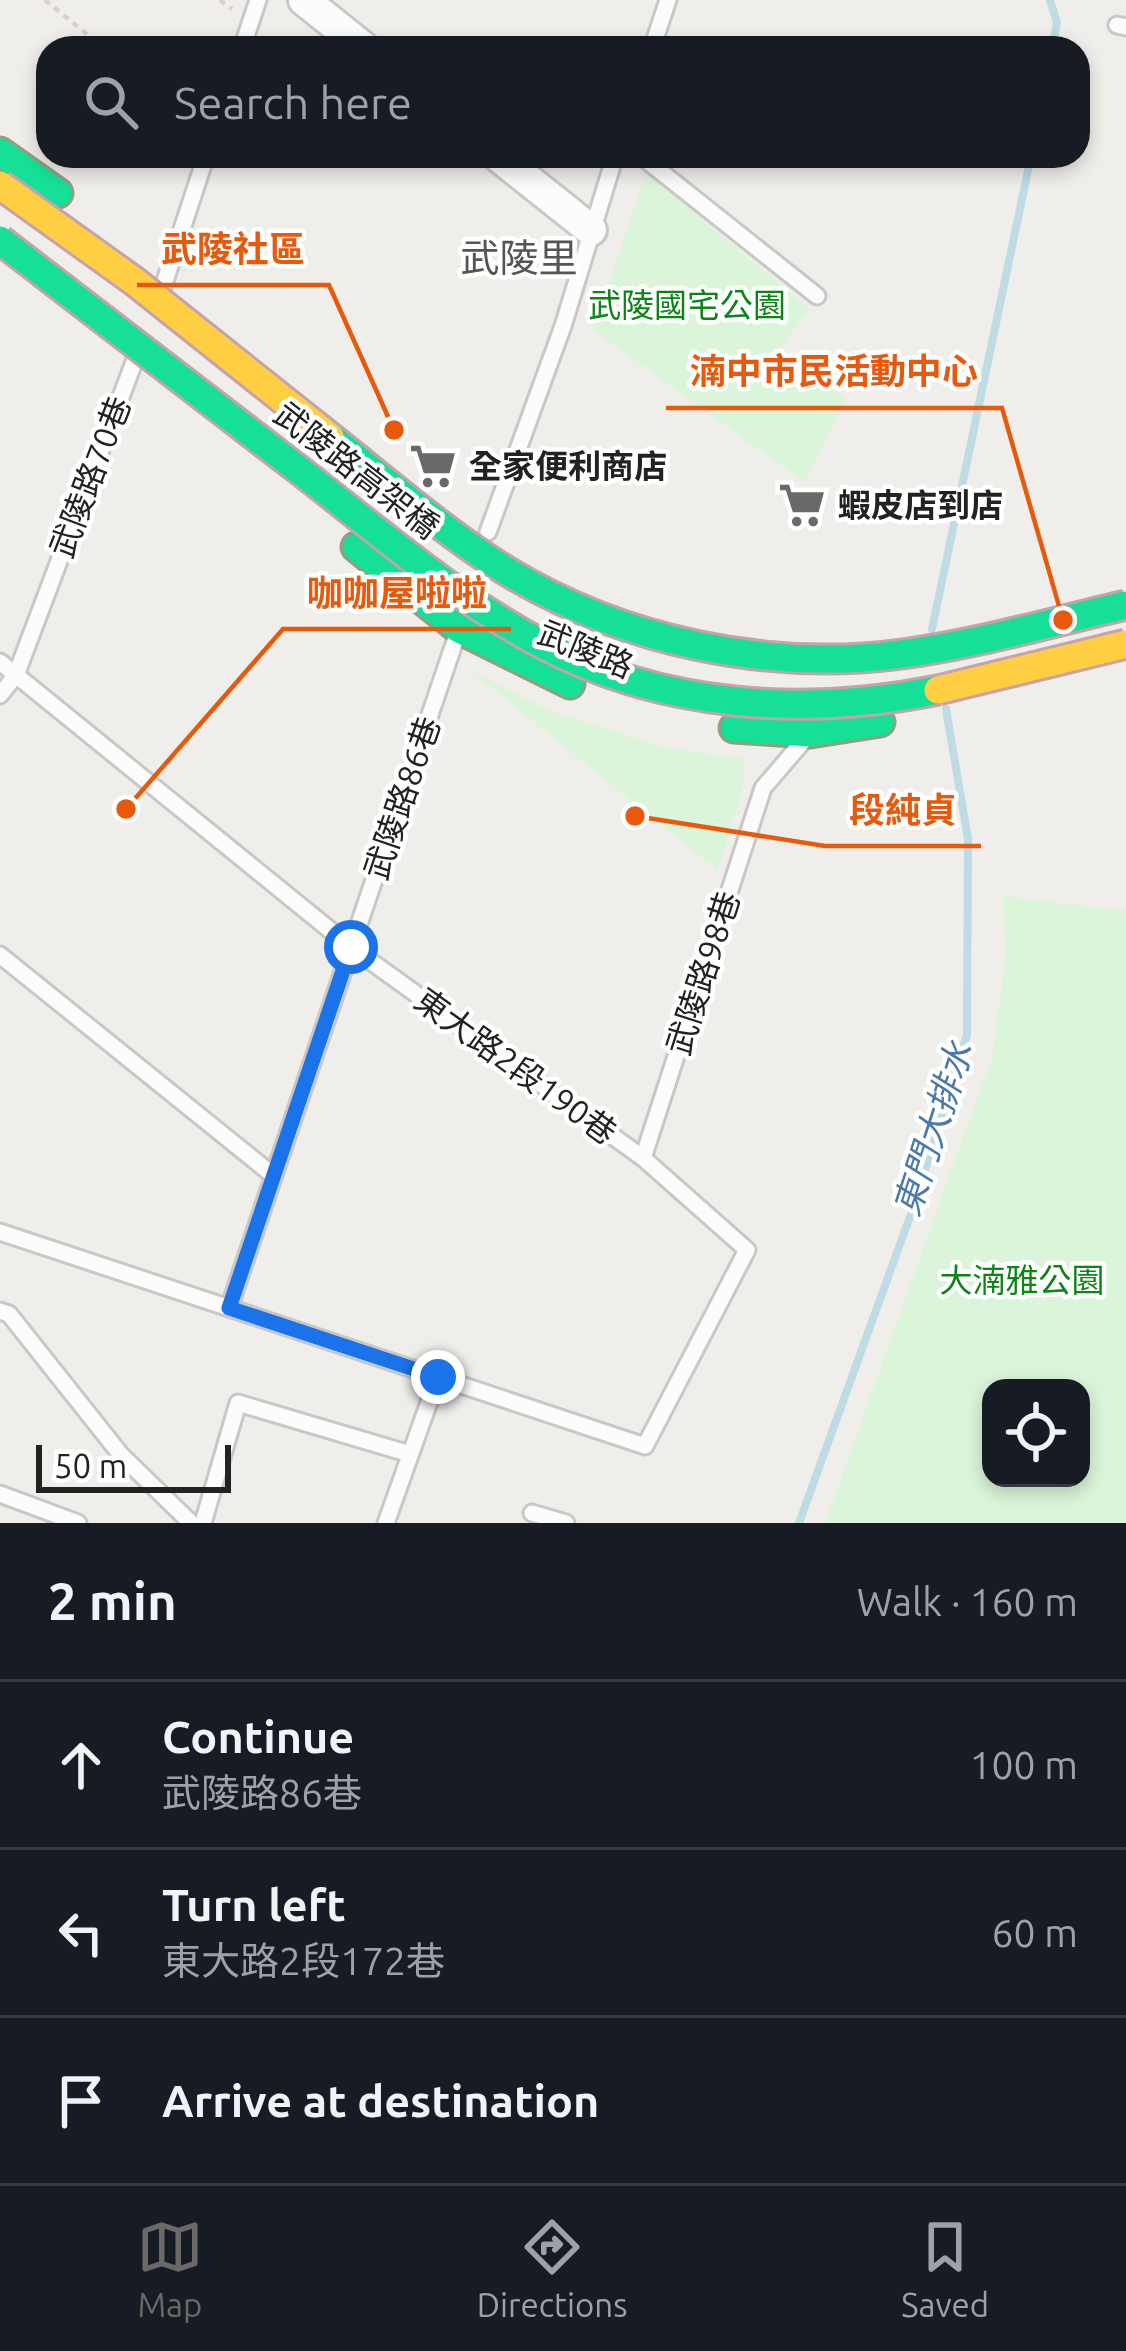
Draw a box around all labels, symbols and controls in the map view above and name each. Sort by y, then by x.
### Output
search box [36,36,1090,168]
icon: search [78,69,144,135]
text: Search here [174,77,412,128]
callout: 武陵社區 [137,213,329,285]
text: 武陵社區 [161,228,305,269]
district label: 武陵里 [460,236,578,279]
park label: 武陵國宅公園 [588,286,786,323]
callout: 湳中市民活動中心 [666,336,1002,408]
text: 湳中市民活動中心 [690,350,978,391]
street label: 武陵路70巷 [42,391,137,562]
street label: 武陵路高架橋 [268,394,447,545]
supermarket icon: 全家便利商店 [408,441,458,491]
place label: 全家便利商店 [469,447,667,484]
supermarket icon: 蝦皮店到店 [777,480,827,530]
place label: 蝦皮店到店 [838,486,1003,523]
callout: 咖咖屋啦啦 [283,557,511,629]
text: 咖咖屋啦啦 [307,572,487,613]
street label: 武陵路 [533,613,639,684]
street label: 武陵路86巷 [356,712,447,884]
callout: 段純貞 [825,774,981,846]
text: 段純貞 [849,789,957,830]
street label: 武陵路98巷 [659,887,746,1059]
route start [324,920,378,974]
street label: 東大路2段190巷 [409,980,624,1151]
water label: 東門大排水 [885,1035,980,1221]
park label: 大湳雅公園 [940,1261,1105,1298]
route end [411,1350,465,1404]
map controls [982,1379,1090,1487]
button: locate [982,1379,1090,1487]
scale bar [36,1439,231,1492]
text: 50 m [54,1447,127,1484]
text: 2 min [48,1572,177,1630]
text: Walk · 160 m [857,1580,1078,1623]
text: Continue [162,1711,354,1762]
icon: ahead [48,1732,114,1798]
text: 100 m [969,1743,1078,1786]
text: 武陵路86巷 [162,1771,362,1814]
text: Turn left [162,1879,346,1930]
icon: left [48,1900,114,1966]
text: 60 m [991,1911,1078,1954]
text: 東大路2段172巷 [162,1939,445,1982]
icon: arrive [48,2068,114,2134]
text: Arrive at destination [162,2075,599,2126]
tab: Map [137,2214,203,2323]
tab: Directions [477,2214,627,2323]
tab: Saved [901,2214,989,2323]

